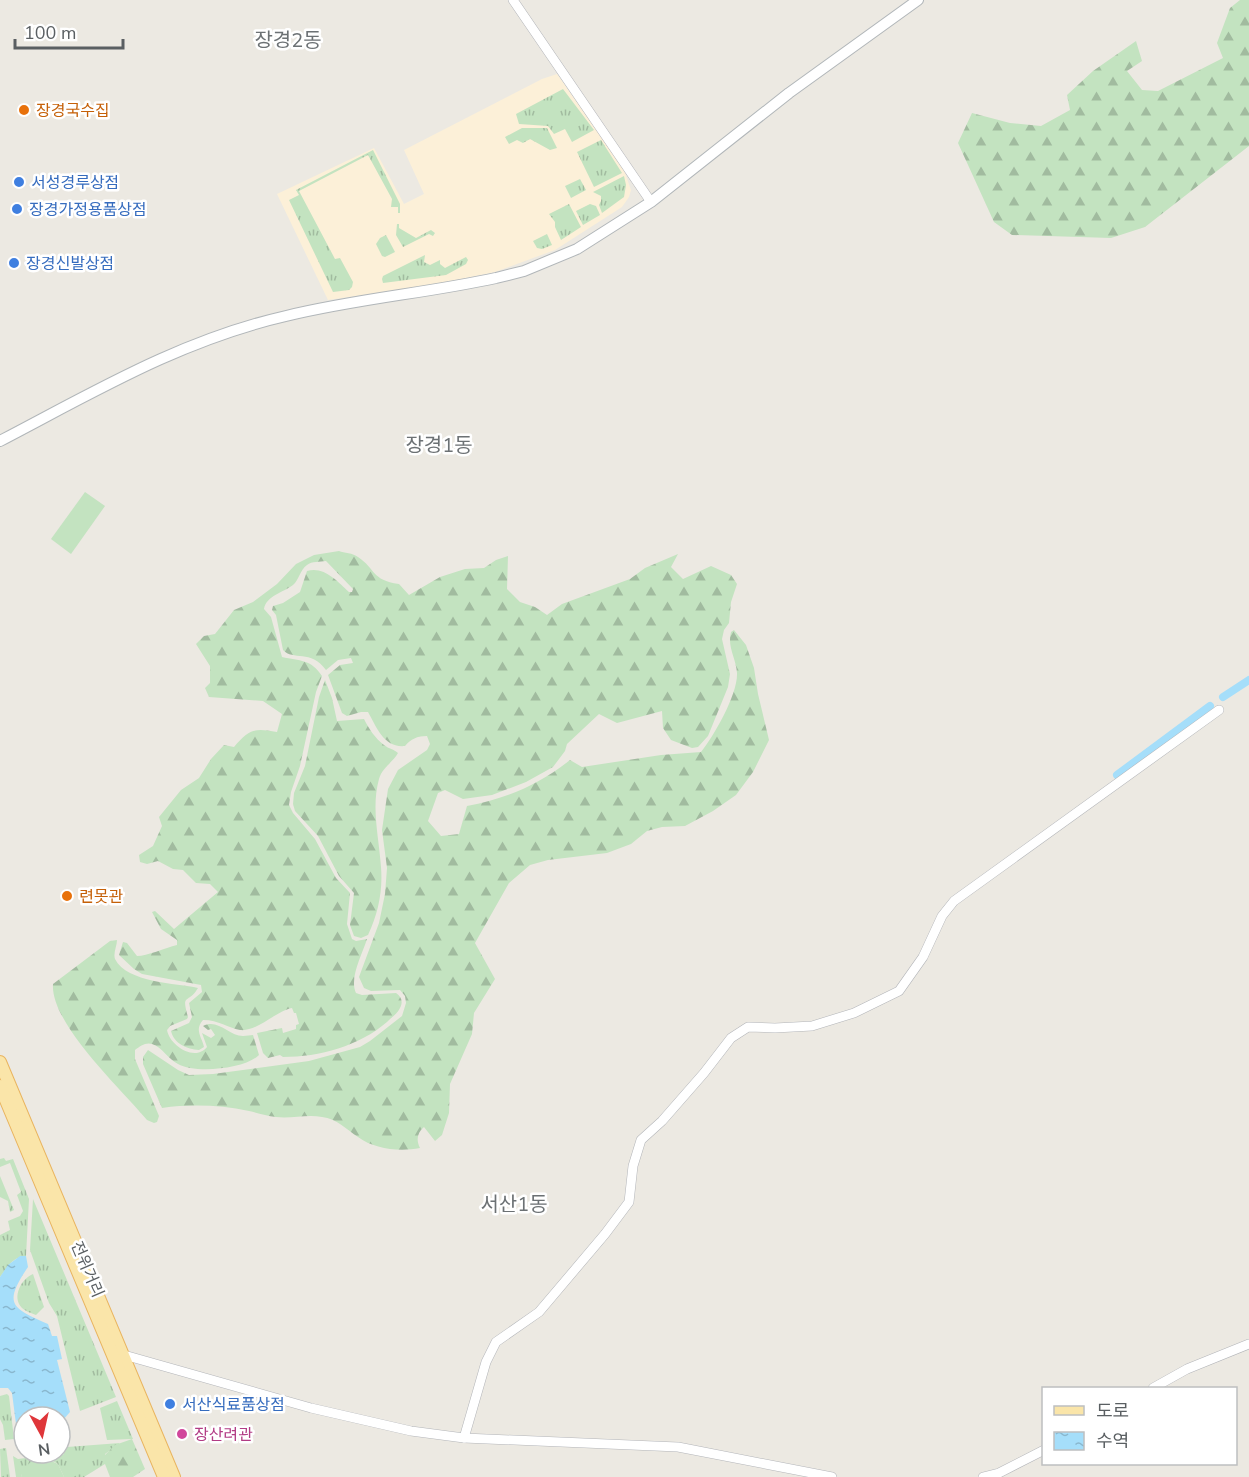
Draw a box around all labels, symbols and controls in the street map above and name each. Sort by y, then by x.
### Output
scale bar [15,12,123,50]
text: 100 m [24,21,76,45]
district label: 장경2동 [254,27,322,54]
place label: 장경국수집 [36,100,110,122]
marker: 장경국수집 [17,103,31,117]
place label: 서성경루상점 [31,172,119,194]
marker: 서성경루상점 [12,175,26,189]
place label: 장경가정용품상점 [29,199,147,221]
marker: 장경가정용품상점 [10,202,24,216]
place label: 장경신발상점 [26,253,114,275]
marker: 장경신발상점 [7,256,21,270]
district label: 장경1동 [405,432,473,459]
place label: 련못관 [79,886,123,908]
marker: 련못관 [60,889,74,903]
district label: 서산1동 [480,1191,548,1218]
street label: 전위거리 [65,1238,109,1301]
legend [1042,1387,1237,1465]
place label: 서산식료품상점 [182,1394,285,1416]
marker: 서산식료품상점 [163,1397,177,1411]
text: 도로 [1096,1399,1129,1423]
north arrow [12,1405,72,1465]
place label: 장산려관 [194,1424,253,1446]
marker: 장산려관 [175,1427,189,1441]
text: 수역 [1096,1429,1129,1453]
text: N [36,1437,51,1461]

